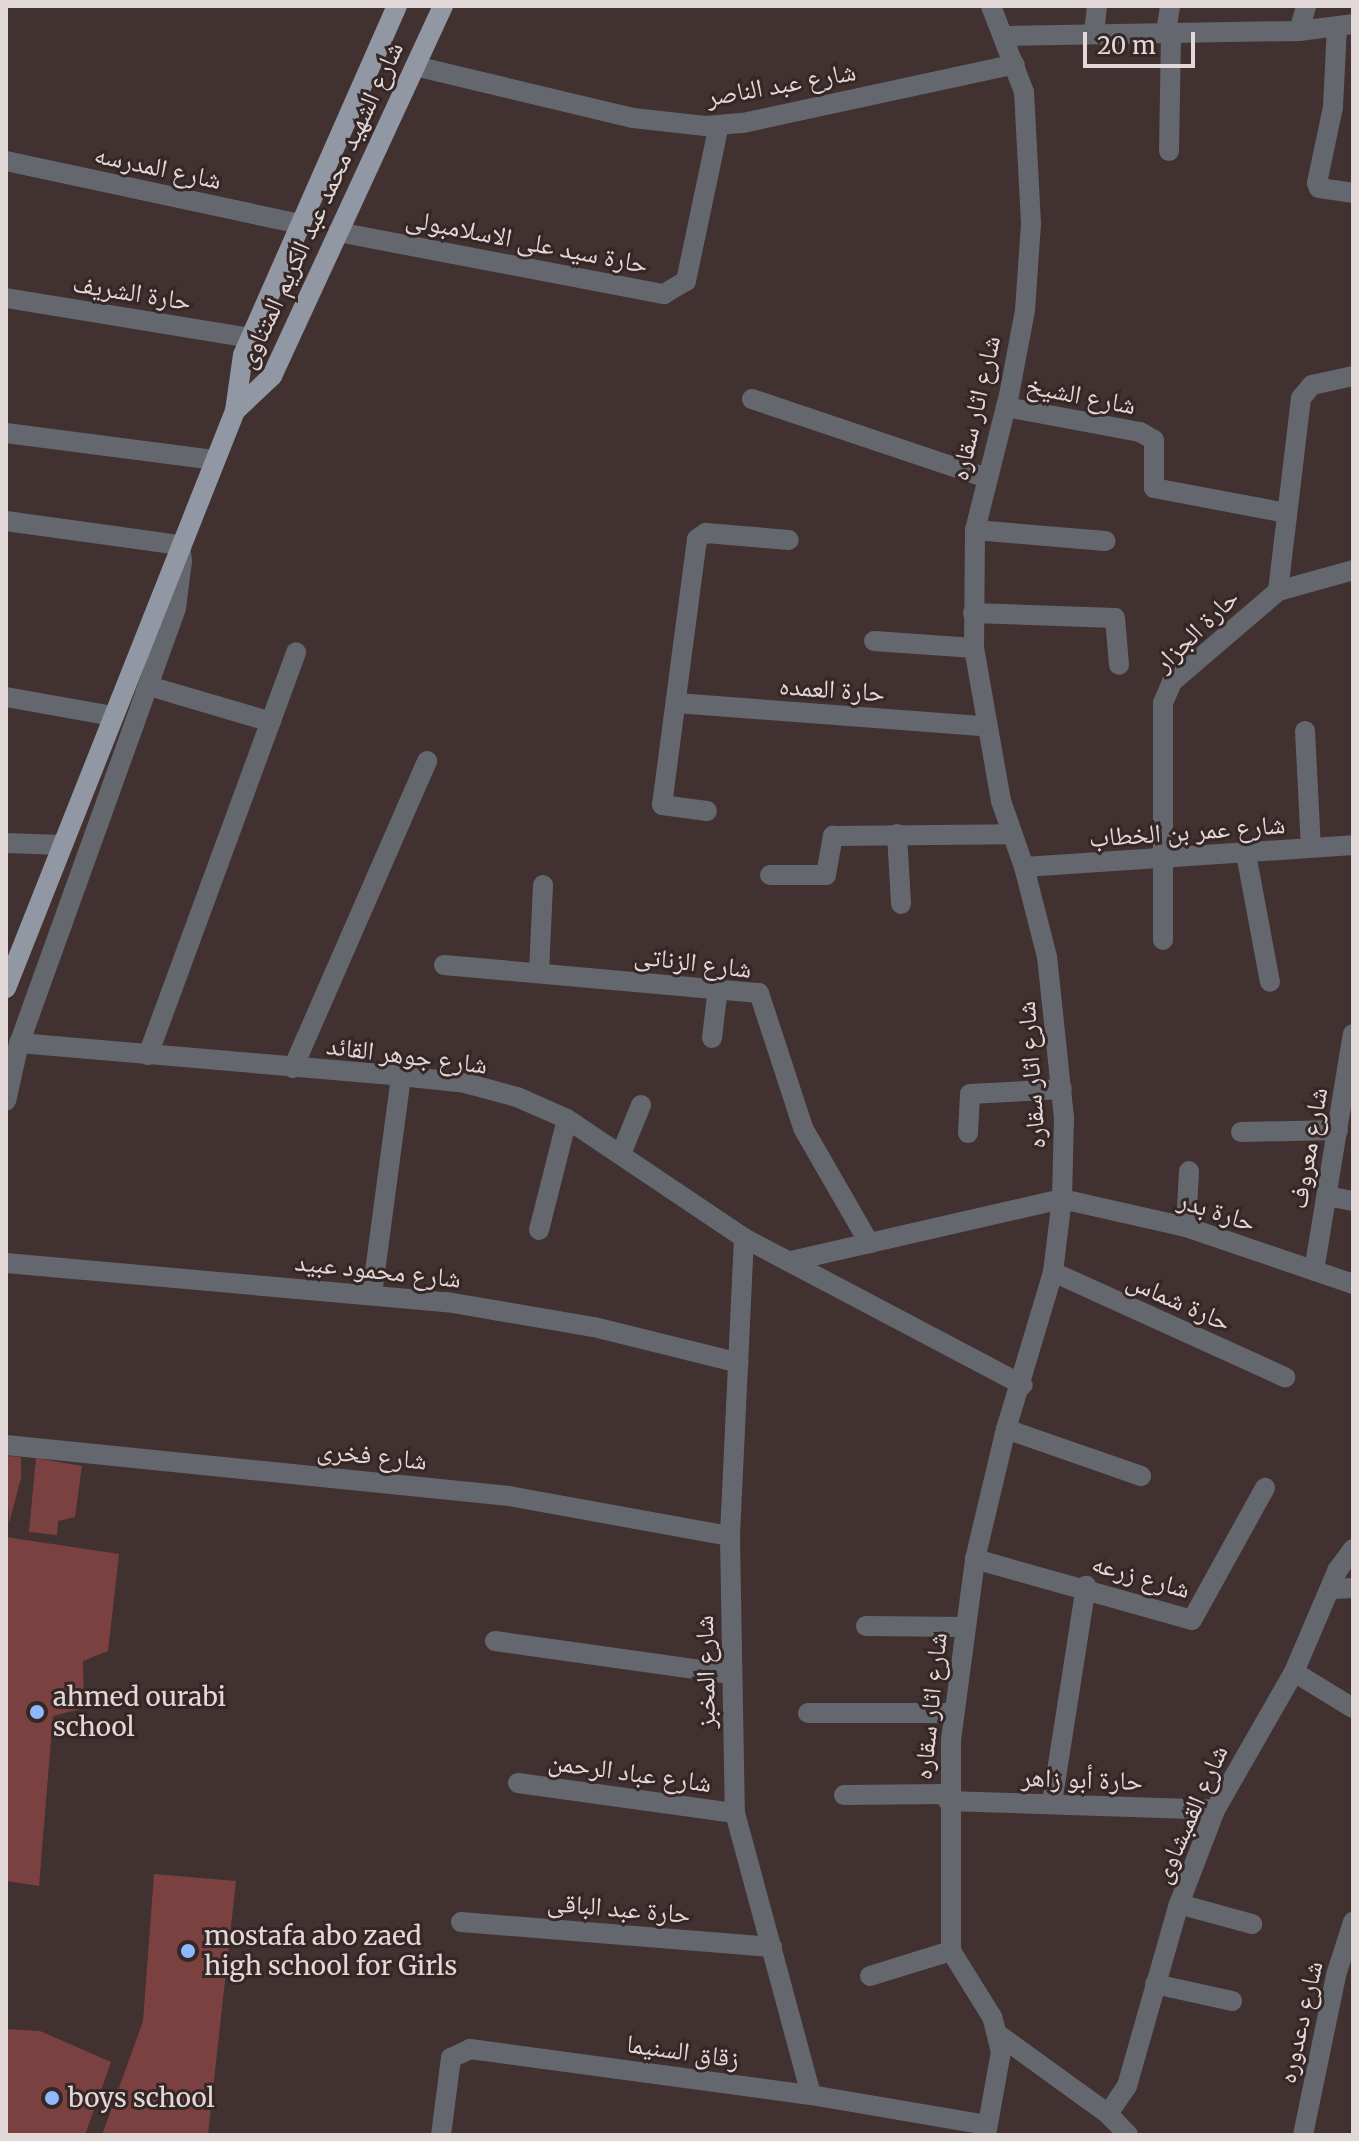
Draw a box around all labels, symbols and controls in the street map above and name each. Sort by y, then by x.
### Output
scale bar [1087,16,1199,66]
text: 20 m [1097,30,1156,61]
street label: شارع الشهيد محمد عبد الكريم المتناوى [230,37,410,373]
street label: شارع عبد الناصر [704,55,858,113]
street label: شارع المدرسه [92,138,224,196]
street label: حارة سيد على الاسلامبولى [403,202,651,280]
street label: حارة الشريف [71,267,193,317]
street label: شارع اثار سقاره [943,332,1007,484]
street label: شارع الشيخ [1023,369,1139,421]
street label: حارة الجزار [1147,582,1245,678]
street label: حارة العمده [778,670,886,708]
street label: شارع عمر بن الخطاب [1088,809,1286,853]
street label: شارع الزناتى [632,939,754,985]
street label: شارع اثار سقاره [1010,1000,1052,1150]
street label: شارع جوهر القائد [325,1030,489,1080]
street label: شارع معروف [1282,1085,1334,1211]
street label: حارة بدر [1174,1184,1260,1238]
street label: شارع محمود عبيد [293,1246,463,1294]
street label: حارة شماس [1122,1264,1236,1338]
street label: شارع فخرى [315,1434,429,1476]
street label: شارع زرعه [1088,1547,1194,1605]
street label: شارع المخبز [688,1615,722,1729]
street label: شارع اثار سقاره [907,1631,953,1781]
place label: ahmed ourabi school [53,1681,226,1742]
marker: ahmed ourabi school [28,1703,46,1721]
street label: شارع القمبشاوى [1146,1740,1234,1888]
street label: شارع عباد الرحمن [546,1745,714,1799]
street label: حارة أبو زاهر [1021,1761,1143,1797]
street label: حارة عبد الباقى [546,1886,692,1930]
place label: mostafa abo zaed high school for Girls [204,1920,457,1982]
marker: mostafa abo zaed high school for Girls [179,1942,197,1960]
street label: شارع دعدوره [1271,1958,1329,2086]
street label: زقاق السنيما [625,2028,741,2074]
place label: boys school [68,2082,215,2114]
marker: boys school [43,2089,61,2107]

